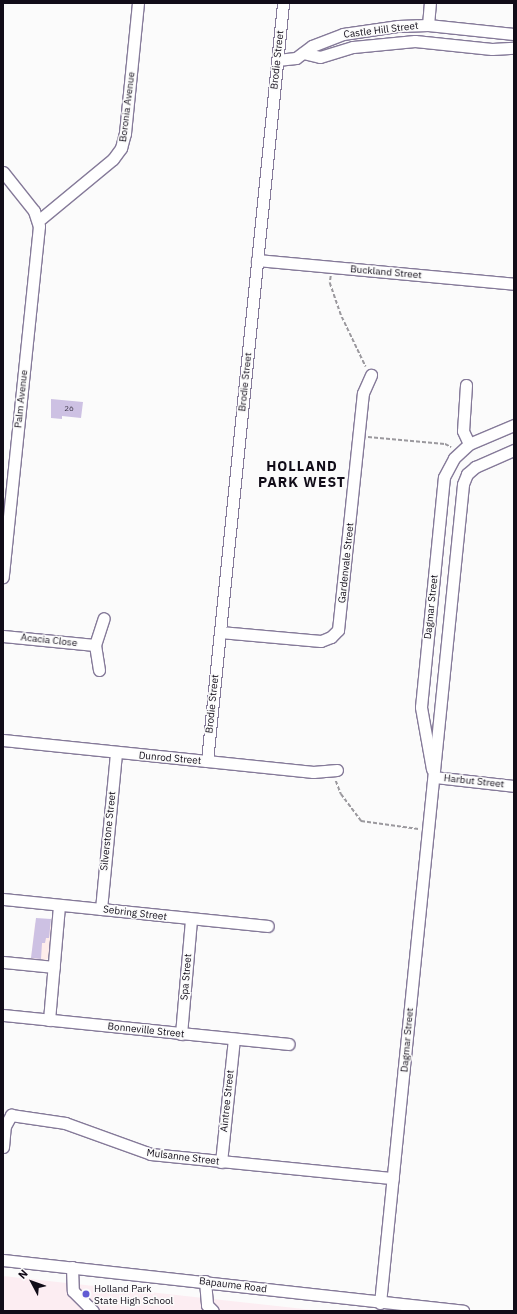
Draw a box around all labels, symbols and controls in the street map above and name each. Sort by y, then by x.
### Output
street label: Castle Hill Street [343,19,419,41]
street label: Brodie Street [268,30,286,90]
street label: Boronia Avenue [117,71,137,143]
street label: Buckland Street [350,263,422,281]
street label: Brodie Street [236,352,254,412]
street label: Palm Avenue [12,369,30,429]
house number: 26 [64,404,74,414]
district label: HOLLAND PARK WEST [258,458,346,490]
street label: Gardenvale Street [336,522,356,604]
street label: Dagmar Street [422,574,440,640]
street label: Acacia Close [20,631,78,649]
street label: Brodie Street [203,674,221,734]
street label: Dunrod Street [138,749,202,767]
street label: Harbut Street [443,772,505,790]
street label: Silverstone Street [98,791,118,871]
street label: Sebring Street [102,903,168,923]
street label: Spa Street [178,953,194,1001]
street label: Dagmar Street [398,1007,416,1073]
street label: Bonneville Street [107,1020,185,1040]
street label: Aintree Street [218,1069,236,1133]
street label: Mulsanne Street [146,1147,220,1167]
north arrow [12,1262,52,1302]
text: N [15,1267,31,1282]
street label: Bapaume Road [198,1275,268,1295]
place label: Holland Park State High School [94,1282,173,1306]
marker: Holland Park State High School [81,1289,91,1299]

